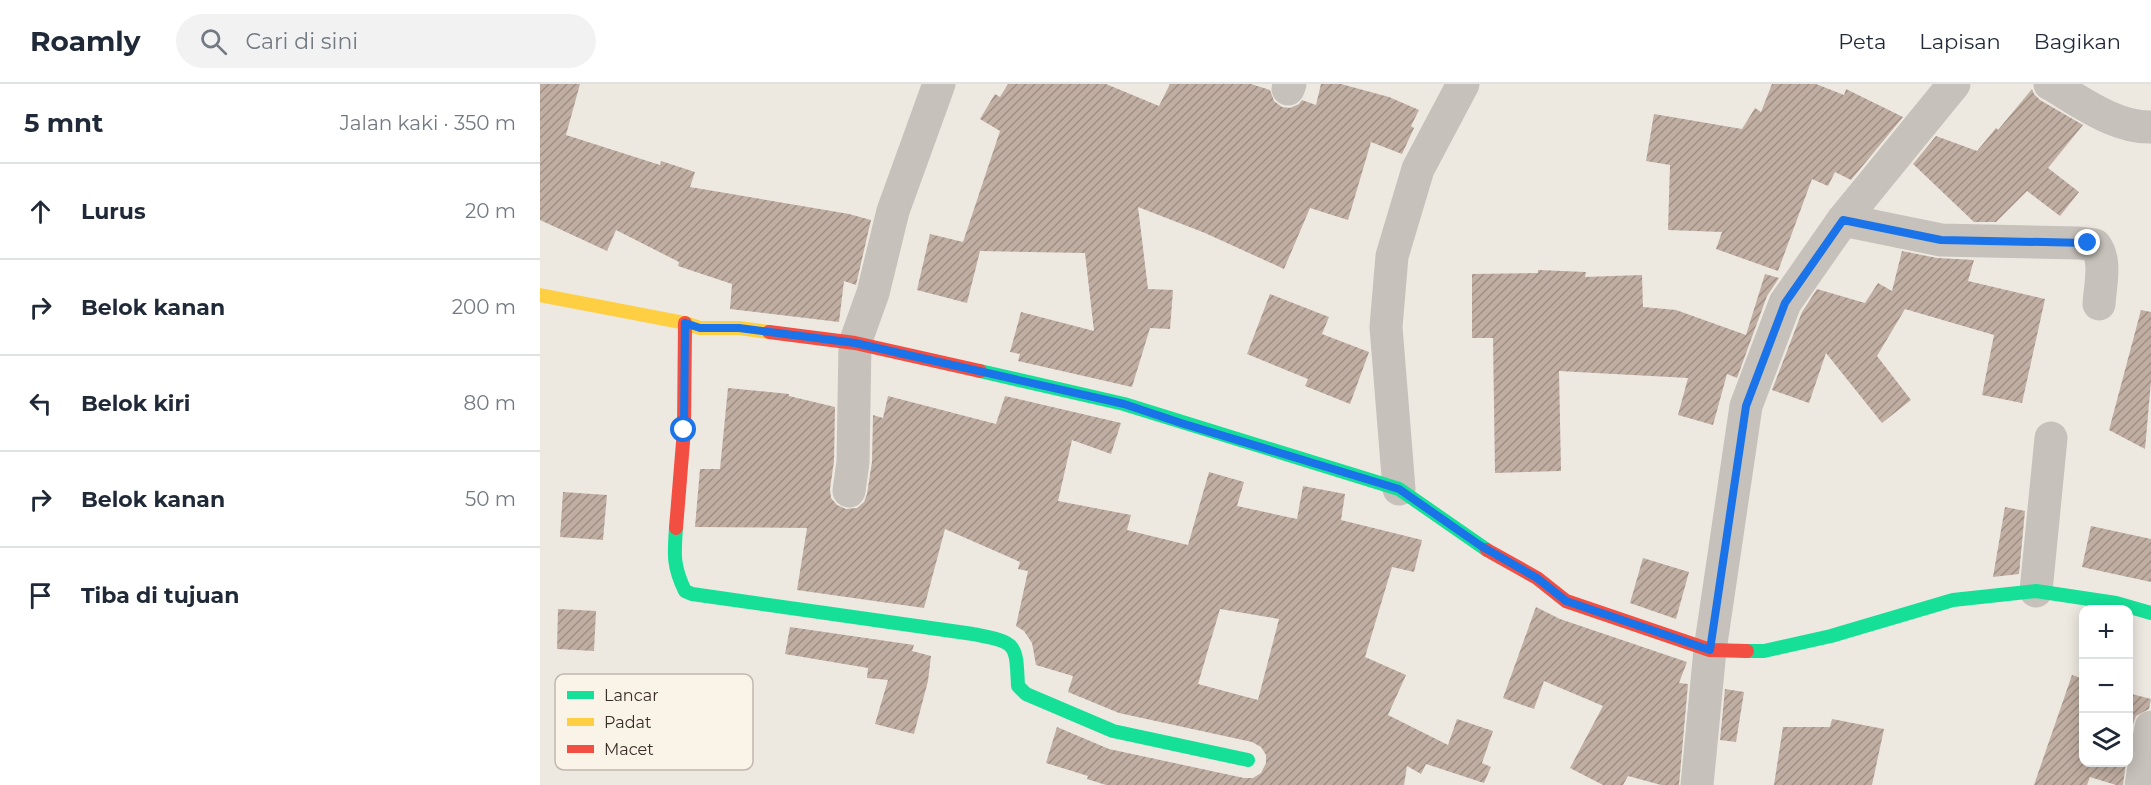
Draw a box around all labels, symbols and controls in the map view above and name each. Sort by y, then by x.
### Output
search box [176,14,596,68]
text: Roamly [30,24,140,58]
icon: search [197,25,230,58]
text: Cari di sini [245,28,358,55]
text: Peta [1838,29,1886,54]
text: Lapisan [1919,29,2001,54]
text: Bagikan [2034,29,2121,54]
text: 5 mnt [24,107,103,139]
text: Jalan kaki · 350 m [340,111,516,135]
icon: ahead [24,195,57,228]
text: Lurus [81,198,146,225]
text: 20 m [465,199,516,223]
route end [2074,229,2100,255]
icon: right [24,291,57,324]
text: Belok kanan [81,294,225,321]
text: 200 m [452,295,516,319]
icon: left [24,387,57,420]
text: Belok kiri [81,390,190,417]
text: 80 m [464,391,516,415]
route start [670,416,696,442]
icon: right [24,483,57,516]
text: Belok kanan [81,486,225,513]
text: 50 m [465,487,516,511]
icon: arrive [24,579,57,612]
text: Tiba di tujuan [81,582,239,609]
map controls [2079,605,2133,767]
button: + [2079,605,2133,659]
button: − [2079,659,2133,713]
legend [555,674,753,770]
text: Lancar [604,686,659,705]
text: Padat [604,713,652,732]
button: layers [2079,713,2133,767]
text: Macet [604,740,654,759]

